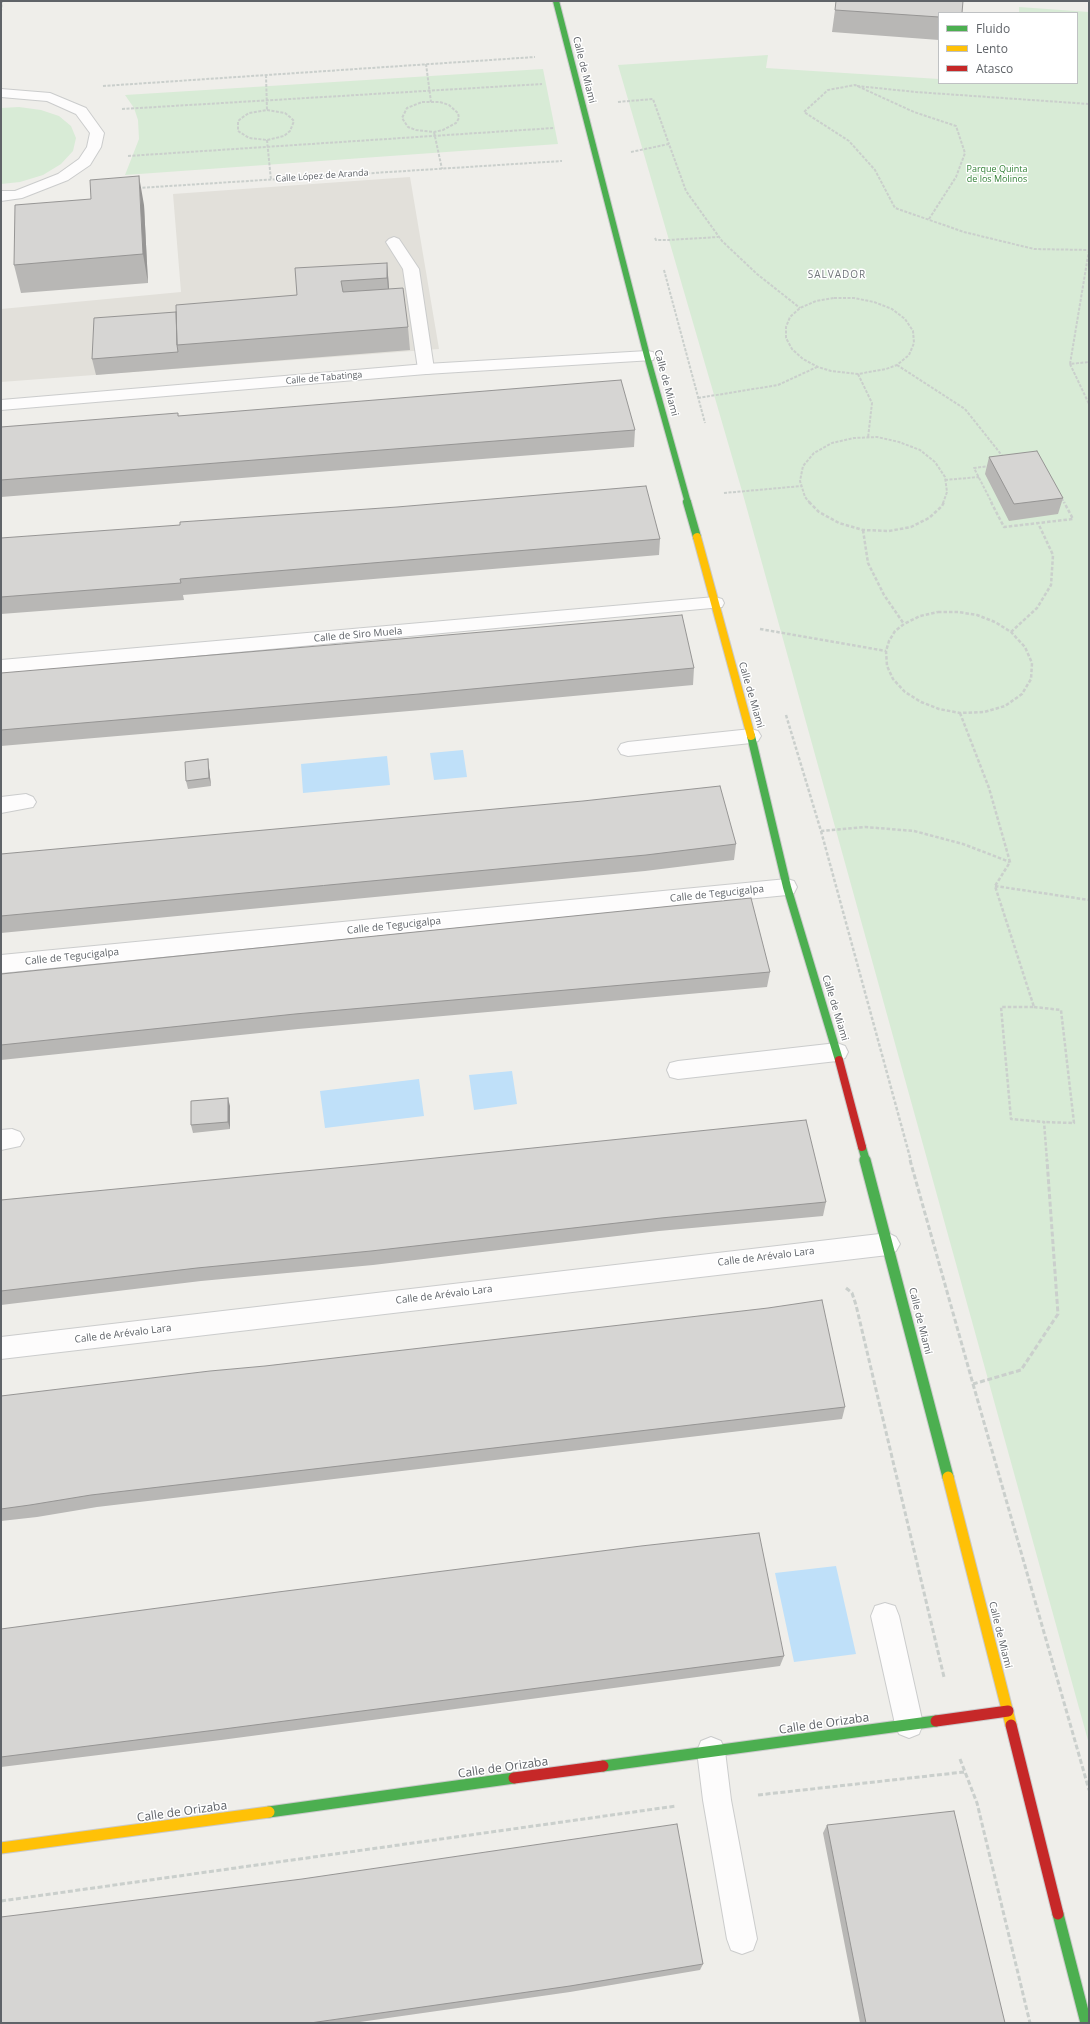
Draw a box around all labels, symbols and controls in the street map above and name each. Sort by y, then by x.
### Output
legend [938,12,1078,84]
text: Fluido [976,20,1010,37]
street label: Calle de Miami [570,35,598,105]
text: Lento [976,40,1008,57]
text: Atasco [976,60,1013,77]
park label: Parque Quinta de los Molinos [966,164,1028,185]
street label: Calle López de Aranda [275,167,369,185]
district label: SALVADOR [808,269,866,281]
street label: Calle de Miami [651,348,681,418]
street label: Calle de Tabatinga [285,369,363,387]
street label: Calle de Siro Muela [313,625,403,645]
street label: Calle de Miami [736,661,766,729]
street label: Calle de Tegucigalpa [669,883,765,905]
street label: Calle de Tegucigalpa [346,915,442,937]
street label: Calle de Tegucigalpa [24,946,120,968]
street label: Calle de Miami [819,974,851,1042]
street label: Calle de Arévalo Lara [717,1245,815,1269]
street label: Calle de Arévalo Lara [395,1283,493,1307]
street label: Calle de Miami [906,1286,934,1356]
street label: Calle de Arévalo Lara [74,1322,172,1346]
street label: Calle de Miami [986,1600,1014,1670]
street label: Calle de Orizaba [778,1711,870,1737]
street label: Calle de Orizaba [457,1755,549,1781]
street label: Calle de Orizaba [136,1799,228,1825]

